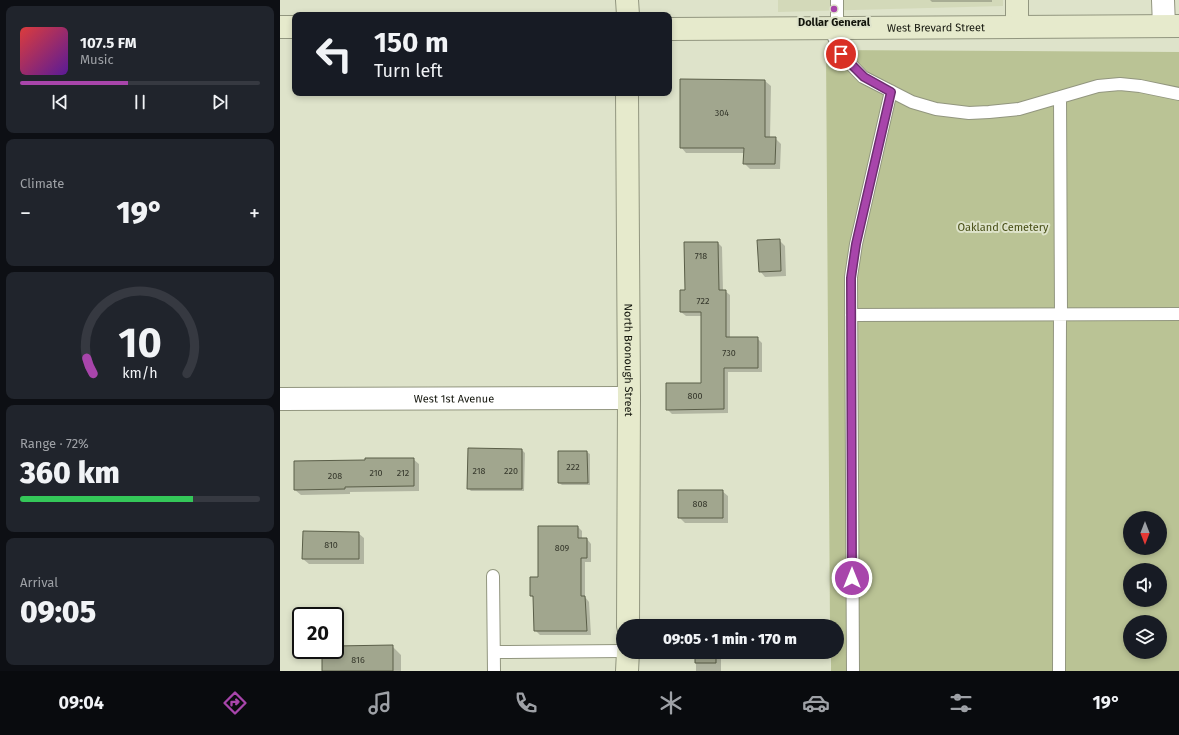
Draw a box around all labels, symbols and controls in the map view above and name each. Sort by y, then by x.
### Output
marker: Dollar General [829,4,839,14]
place label: Dollar General [798,16,871,29]
street label: West Brevard Street [887,21,985,34]
text: 150 m [374,26,449,59]
icon: left [308,28,360,80]
text: 107.5 FM [80,34,137,52]
pin [824,37,858,71]
icon: arrive [830,43,852,65]
text: Music [80,52,114,67]
text: Turn left [374,60,443,82]
icon: previous [49,91,71,113]
icon: pause [129,91,151,113]
icon: next [209,91,231,113]
house number: 304 [715,108,729,118]
text: Climate [20,176,64,191]
text: 19° [117,195,163,231]
text: − [20,200,31,227]
text: + [249,200,260,227]
park label: Oakland Cemetery [957,221,1049,234]
house number: 718 [695,251,707,261]
house number: 722 [697,296,709,306]
street label: North Bronough Street [622,303,636,416]
text: 10 [118,317,162,367]
house number: 730 [722,348,736,358]
text: km/h [122,364,158,381]
house number: 800 [687,391,703,401]
street label: West 1st Avenue [414,392,494,405]
text: Range · 72% [20,436,89,451]
text: 360 km [20,455,120,491]
house number: 222 [566,462,580,472]
house number: 218 [472,466,486,476]
house number: 220 [504,466,518,476]
house number: 210 [369,468,383,478]
house number: 212 [397,468,409,478]
house number: 208 [328,471,342,481]
house number: 808 [693,499,708,509]
north arrow [1123,511,1167,555]
map controls [1123,511,1167,659]
house number: 810 [324,540,338,550]
house number: 809 [555,543,570,553]
position arrow [831,557,873,599]
button: sound [1123,563,1167,607]
text: Arrival [20,575,58,590]
text: 09:05 [20,594,96,630]
speed limit sign: 20 [292,607,344,659]
button: layers [1123,615,1167,659]
text: 09:05 · 1 min · 170 m [663,630,797,648]
house number: 816 [351,655,365,665]
icon: directions [221,689,249,717]
icon: music [366,689,394,717]
icon: phone [512,689,540,717]
icon: climate [657,689,685,717]
icon: car [802,689,830,717]
icon: filters [947,689,975,717]
text: 09:04 [59,692,104,714]
text: 19° [1092,692,1120,714]

